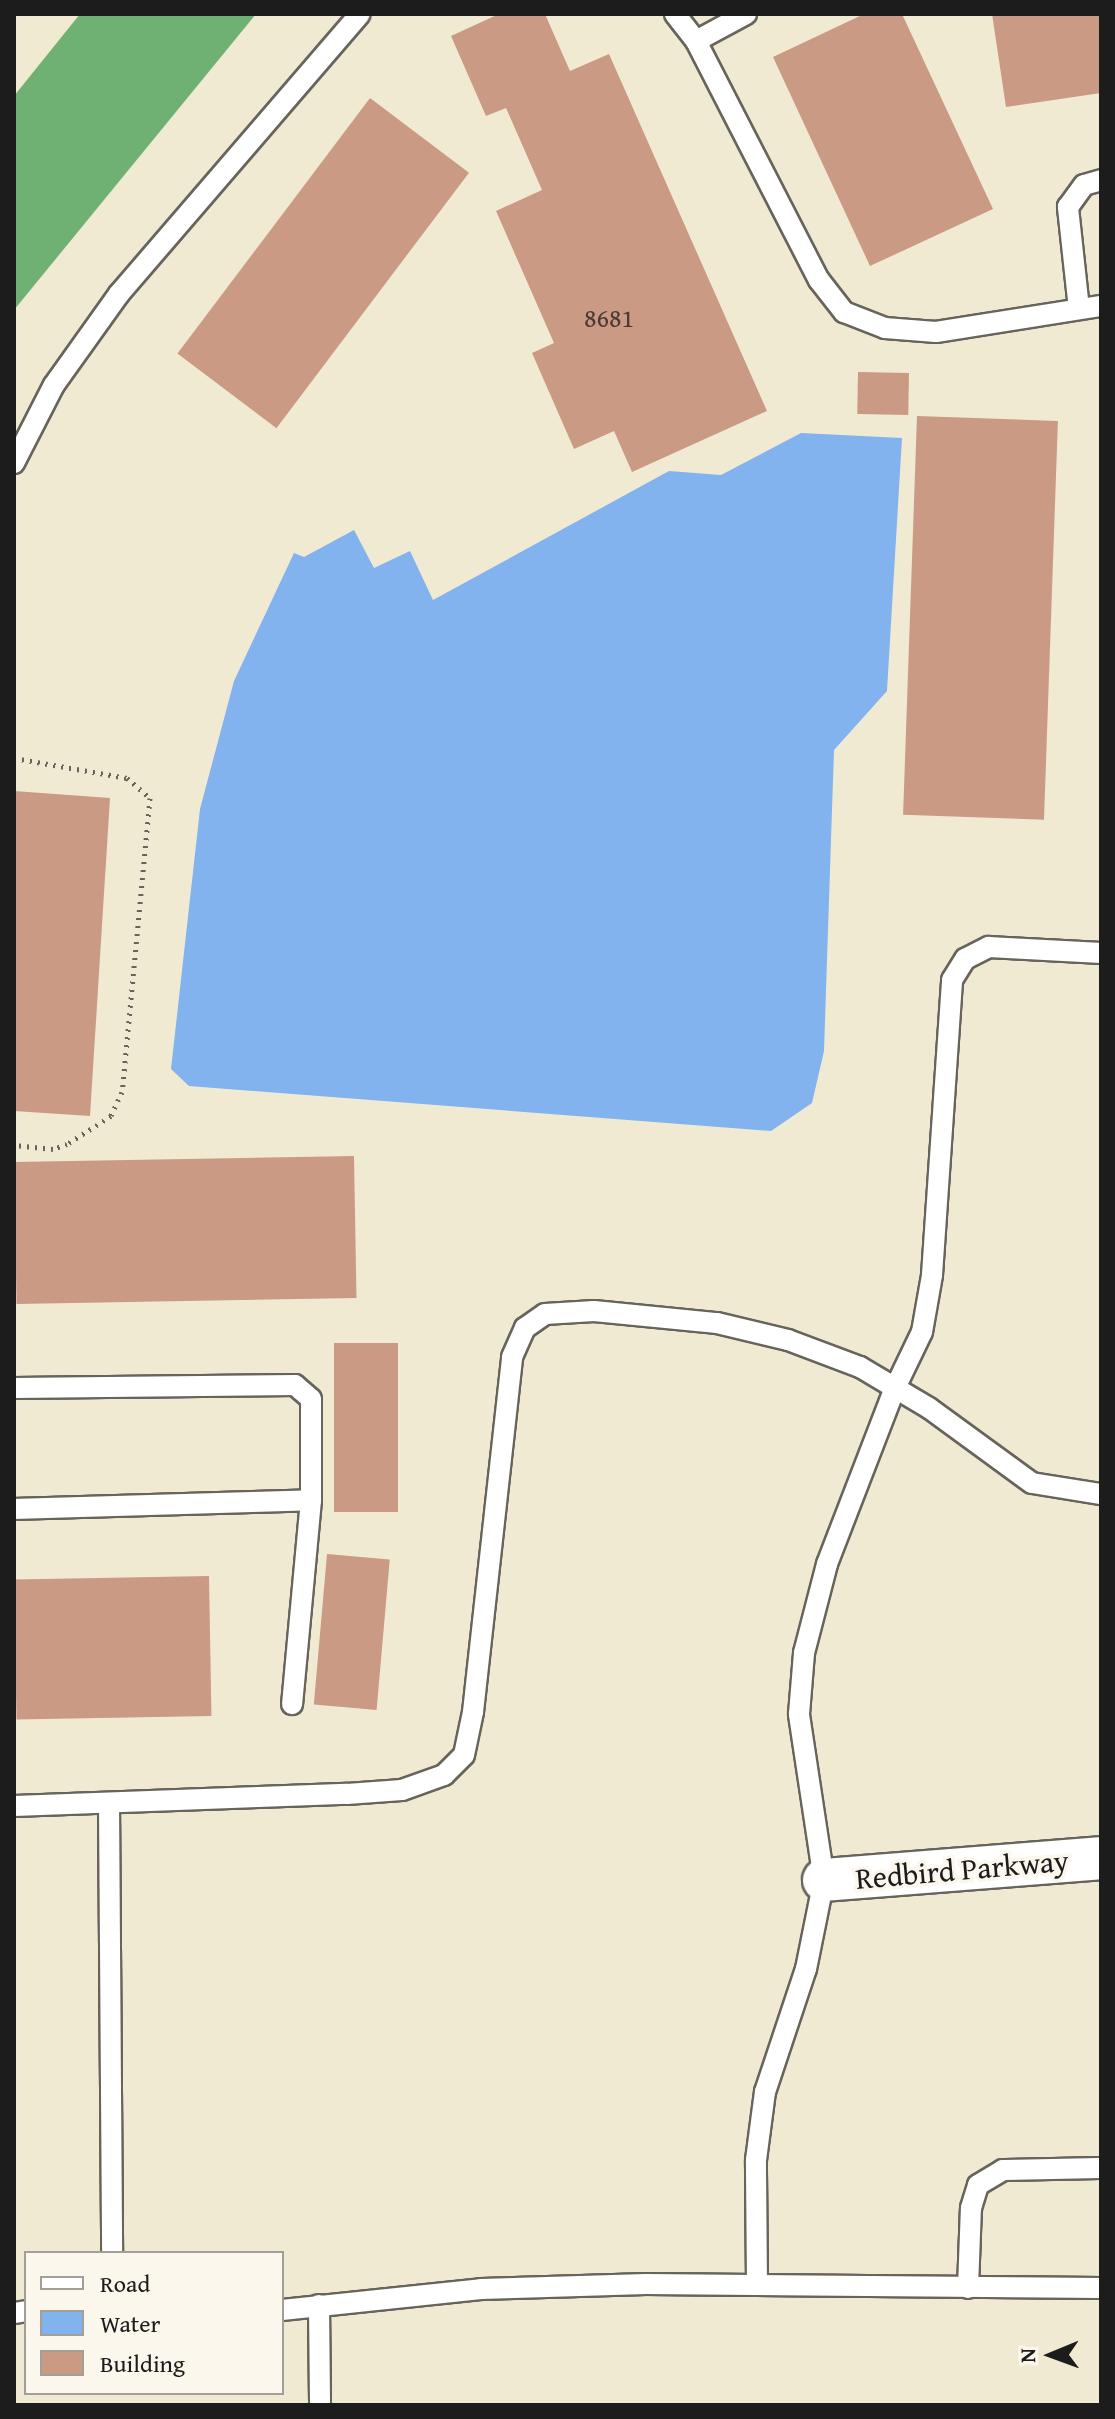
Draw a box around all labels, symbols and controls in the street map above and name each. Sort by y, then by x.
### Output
house number: 8681 [584,302,634,334]
street label: Redbird Parkway [854,1842,1070,1896]
legend [24,2251,284,2395]
text: Road [100,2266,150,2301]
text: Water [100,2306,160,2341]
north arrow [1011,2315,1091,2395]
text: Building [100,2346,185,2381]
text: N [1011,2348,1043,2363]

